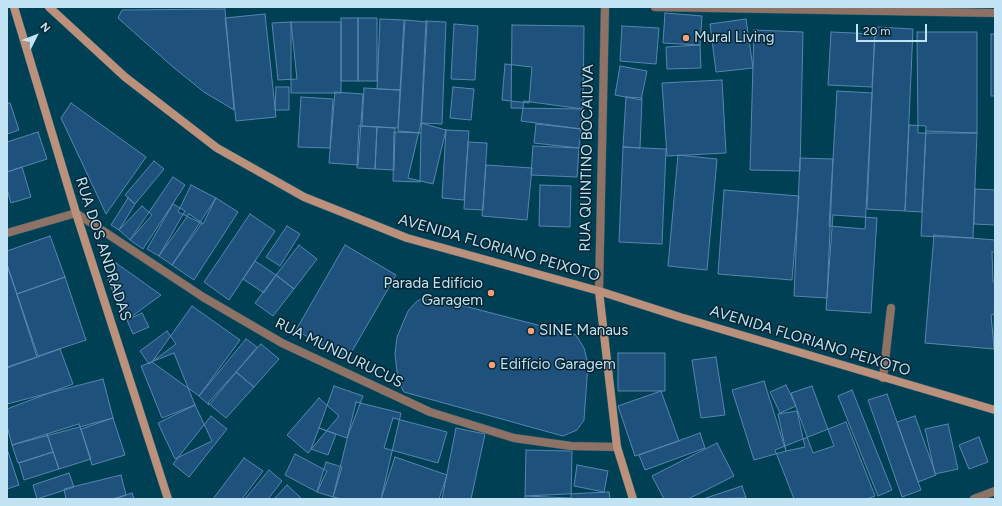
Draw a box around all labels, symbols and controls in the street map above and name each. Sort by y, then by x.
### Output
north arrow [16,16,56,56]
scale bar [858,16,929,42]
text: N [38,20,53,35]
text: 20 m [863,24,891,38]
place label: Mural Living [694,29,775,47]
marker: Mural Living [681,33,691,43]
street label: RUA QUINTINO BOCAIUVA [576,64,598,252]
street label: RUA DOS ANDRADAS [71,175,135,323]
street label: AVENIDA FLORIANO PEIXOTO [396,211,602,285]
place label: Parada Edifício Garagem [383,275,483,310]
marker: Parada Edifício Garagem [486,288,496,298]
street label: AVENIDA FLORIANO PEIXOTO [708,302,912,380]
street label: RUA MUNDURUCUS [272,314,406,392]
place label: SINE Manaus [539,322,628,340]
marker: SINE Manaus [526,326,536,336]
place label: Edifício Garagem [500,356,616,374]
marker: Edifício Garagem [487,360,497,370]

